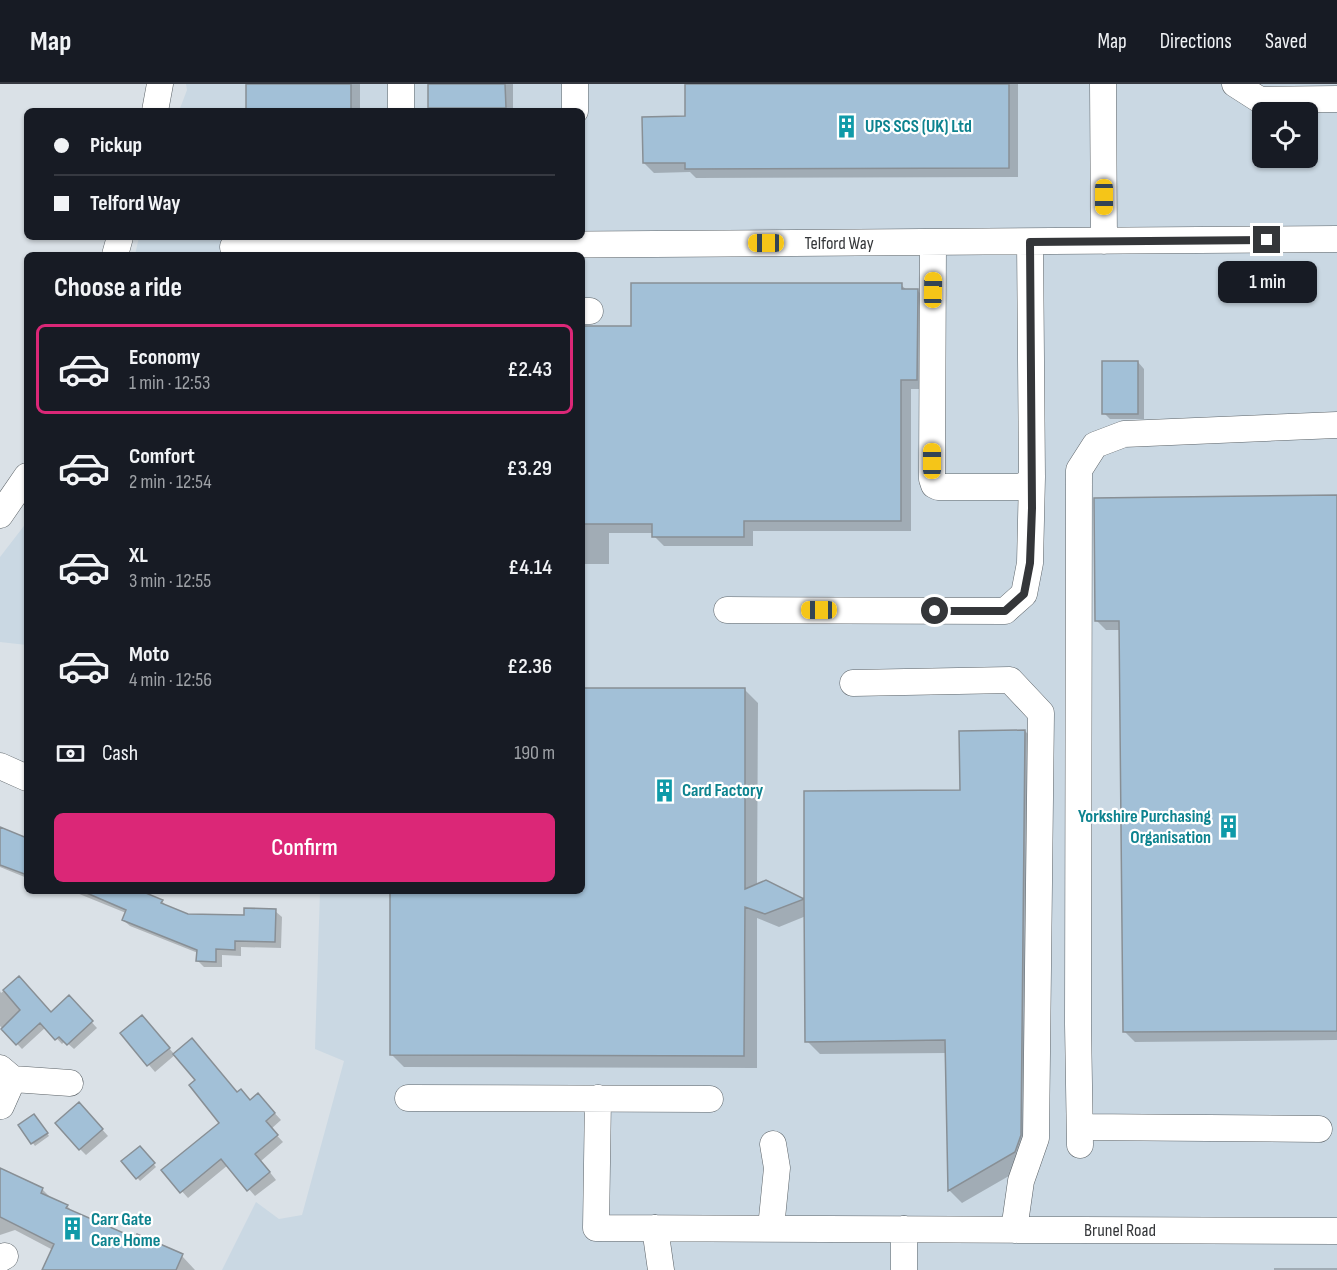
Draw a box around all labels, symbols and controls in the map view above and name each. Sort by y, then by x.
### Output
text: Map [30,25,71,58]
text: Map [1097,29,1127,54]
text: Directions [1160,29,1232,54]
text: Saved [1265,29,1307,54]
map controls [1252,102,1318,168]
button: locate [1252,102,1318,168]
building icon: UPS SCS (UK) Ltd [834,113,860,139]
place label: UPS SCS (UK) Ltd [865,116,972,137]
text: Pickup [90,132,142,159]
car [1095,179,1113,215]
text: Telford Way [90,190,180,217]
route end [1253,226,1280,253]
street label: Telford Way [804,233,874,254]
car [748,234,784,252]
callout: 1 min [1218,261,1316,303]
text: 1 min [1249,270,1286,294]
text: Choose a ride [54,272,182,304]
car [924,272,942,308]
icon: car [57,342,111,396]
text: Economy [129,344,200,371]
text: £2.43 [507,356,552,383]
text: 1 min · 12:53 [129,371,210,395]
icon: car [57,441,111,495]
text: Comfort [129,443,195,470]
car [923,443,941,479]
text: £3.29 [506,455,552,482]
text: 2 min · 12:54 [129,470,212,494]
icon: car [57,540,111,594]
text: XL [129,542,148,569]
text: £4.14 [508,554,552,581]
text: 3 min · 12:55 [129,569,211,593]
route start [921,597,948,624]
car [801,601,837,619]
icon: car [57,639,111,693]
text: Moto [129,641,169,668]
text: £2.36 [507,653,552,680]
text: 4 min · 12:56 [129,668,212,692]
icon: cash [54,737,87,770]
text: Cash [102,740,138,767]
text: 190 m [514,741,555,765]
building icon: Card Factory [651,777,677,803]
place label: Card Factory [682,780,764,801]
place label: Yorkshire Purchasing Organisation [1078,806,1211,848]
button: Confirm [54,813,555,882]
building icon: Yorkshire Purchasing Organisation [1216,813,1242,839]
place label: Carr Gate Care Home [91,1209,160,1251]
building icon: Carr Gate Care Home [60,1216,86,1242]
street label: Brunel Road [1084,1220,1156,1241]

